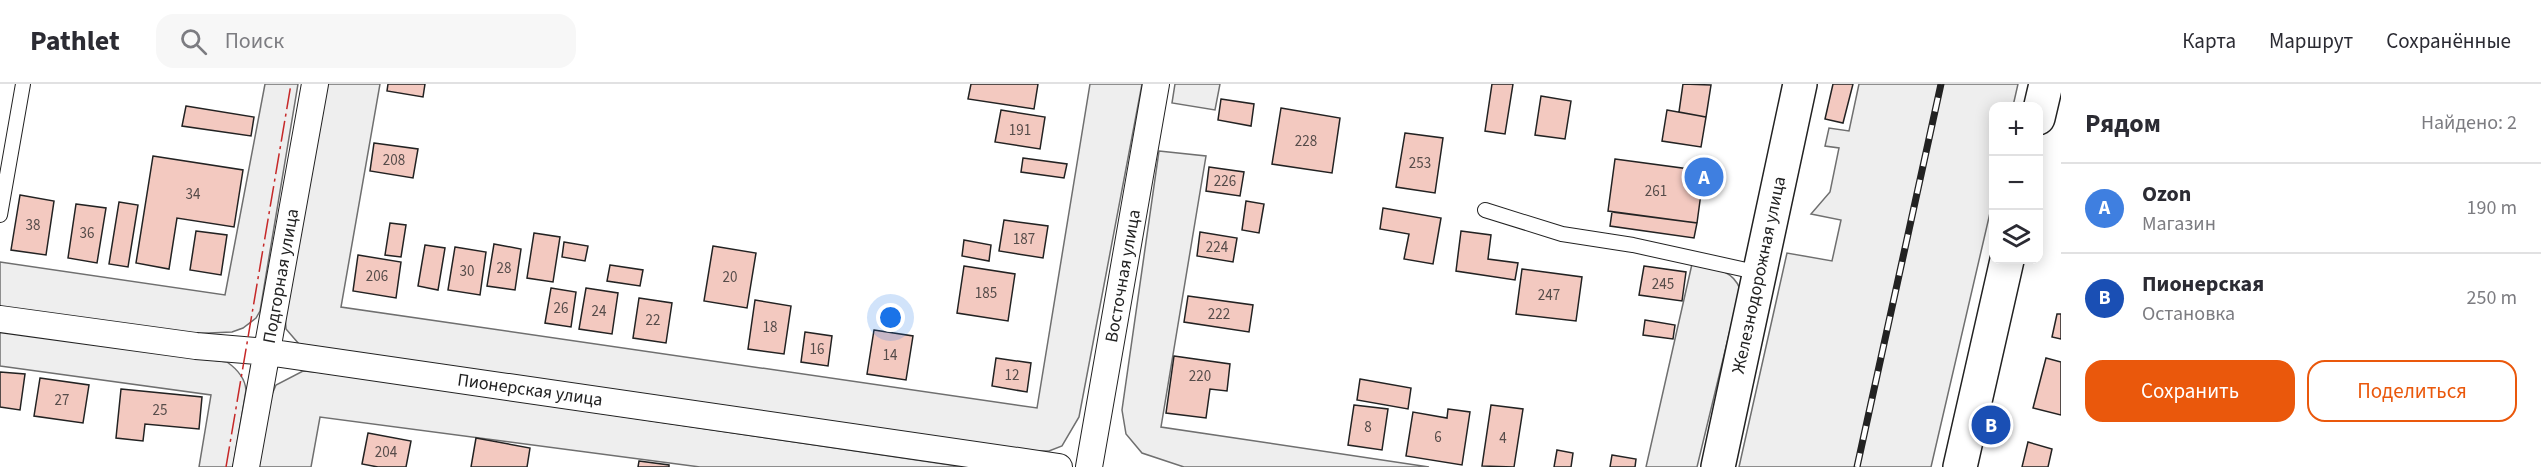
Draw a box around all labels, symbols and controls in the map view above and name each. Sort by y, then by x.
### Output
search box [156,14,576,68]
text: Pathlet [30,21,120,61]
icon: search [177,25,210,58]
text: Поиск [225,25,284,57]
text: Карта [2182,26,2236,56]
text: Маршрут [2269,26,2353,56]
text: Сохранённые [2386,26,2511,56]
map controls [1989,102,2043,264]
button: + [1989,102,2043,156]
text: Рядом [2085,105,2161,142]
text: Найдено: 2 [2421,109,2517,137]
house number: 191 [1009,120,1031,141]
house number: 228 [1295,131,1317,152]
house number: 208 [383,150,405,171]
house number: 253 [1409,153,1431,174]
pin: A [1684,154,1724,200]
button: − [1989,156,2043,210]
house number: 226 [1214,171,1236,192]
street label: Железнодорожная улица [1726,174,1792,376]
text: Ozon [2142,178,2191,210]
house number: 261 [1645,181,1667,202]
house number: 34 [186,184,201,205]
text: A [2099,194,2110,222]
text: 190 m [2467,194,2517,222]
street label: Подгорная улица [257,207,305,345]
street label: Восточная улица [1099,208,1147,344]
button: layers [1989,210,2043,264]
text: Магазин [2142,210,2216,238]
house number: 38 [26,215,40,236]
house number: 36 [80,223,94,244]
house number: 187 [1013,229,1035,250]
house number: 224 [1206,237,1229,258]
house number: 28 [497,258,511,279]
house number: 30 [460,261,474,282]
house number: 206 [366,266,388,287]
house number: 20 [723,267,737,288]
text: Пионерская [2142,268,2264,300]
house number: 245 [1652,274,1674,295]
house number: 185 [975,283,997,304]
text: B [2098,284,2111,312]
text: 250 m [2467,284,2517,312]
house number: 247 [1538,285,1560,306]
house number: 26 [554,298,568,319]
text: Остановка [2142,300,2235,328]
house number: 24 [592,301,607,322]
your location [876,303,905,332]
house number: 222 [1208,304,1230,325]
house number: 22 [646,310,660,331]
house number: 18 [763,317,777,338]
house number: 16 [810,339,824,360]
house number: 14 [883,345,898,366]
button: Сохранить [2085,360,2295,422]
button: Поделиться [2307,360,2517,422]
house number: 12 [1005,365,1019,386]
house number: 220 [1189,366,1211,387]
street label: Пионерская улица [456,367,604,413]
house number: 27 [55,390,69,411]
house number: 25 [153,400,167,421]
pin: B [1972,402,2010,448]
house number: 8 [1364,417,1372,438]
house number: 6 [1434,427,1442,448]
house number: 4 [1499,428,1507,449]
house number: 204 [375,442,398,463]

